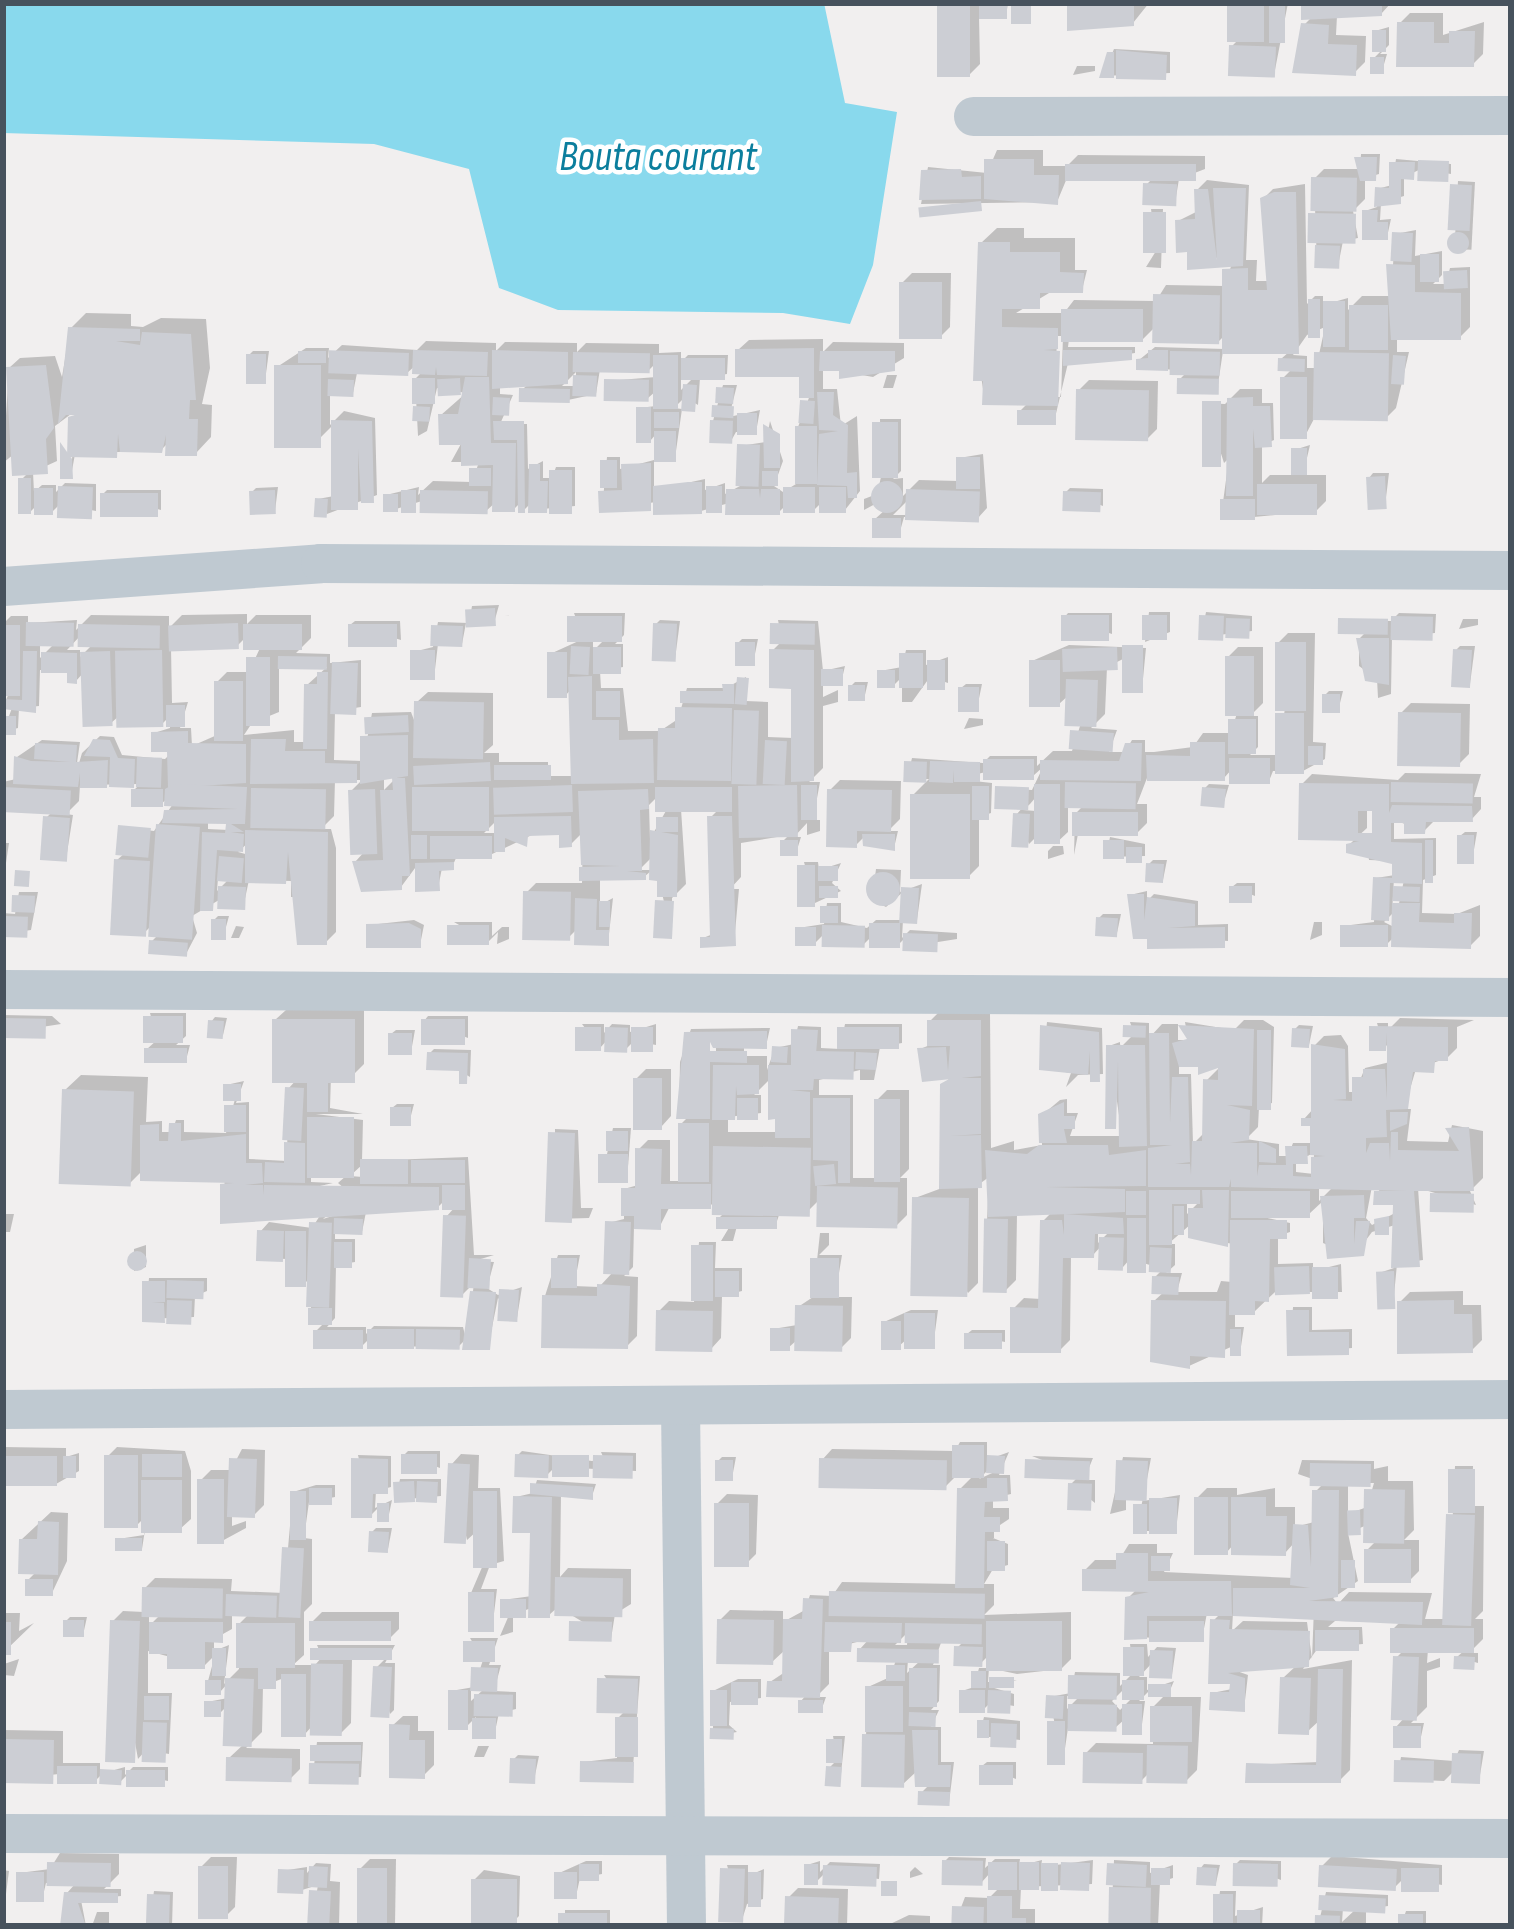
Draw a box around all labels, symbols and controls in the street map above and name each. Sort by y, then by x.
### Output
water label: Bouta courant [559,133,757,183]

